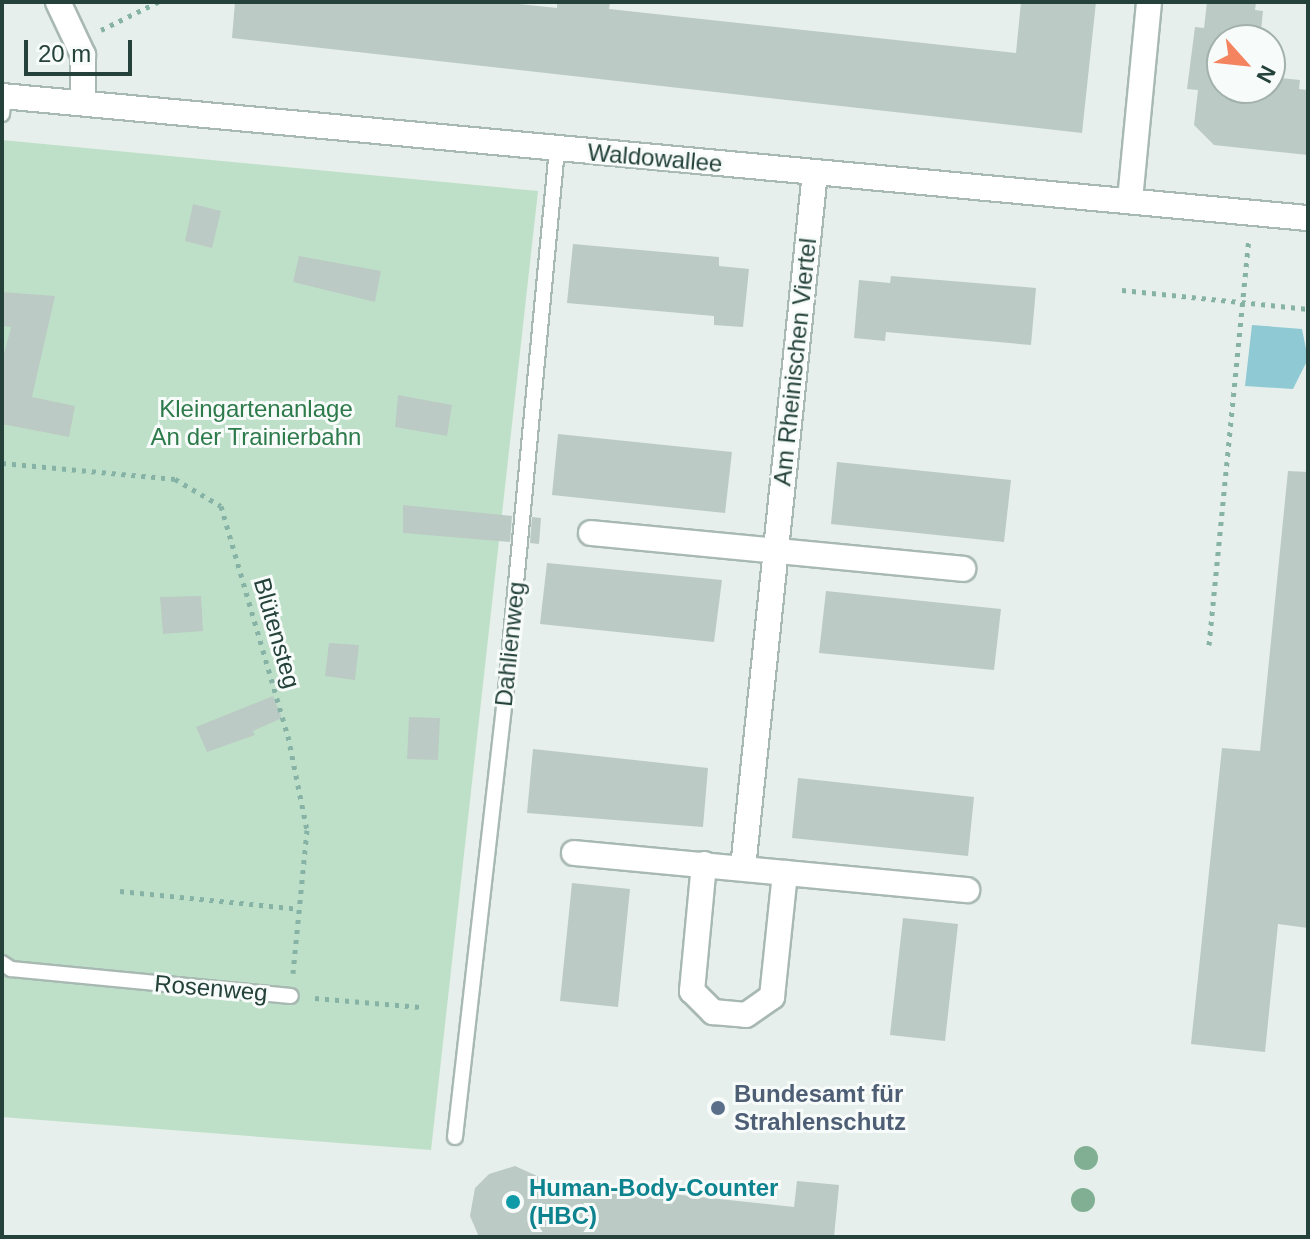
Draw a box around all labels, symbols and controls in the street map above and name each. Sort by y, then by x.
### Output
scale bar [28,24,136,74]
north arrow [1206,24,1286,104]
text: 20 m [38,40,91,67]
text: N [1251,61,1281,87]
street label: Waldowallee [586,138,724,178]
street label: Am Rheinischen Viertel [768,237,822,487]
park label: Kleingartenanlage An der Trainierbahn [150,395,362,451]
street label: Blütensteg [248,575,306,691]
street label: Dahlienweg [489,580,531,708]
street label: Rosenweg [153,969,269,1007]
place label: Bundesamt für Strahlenschutz [734,1080,906,1136]
marker: Bundesamt für Strahlenschutz [709,1099,727,1117]
place label: Human-Body-Counter (HBC) [529,1174,778,1230]
marker: Human-Body-Counter (HBC) [504,1193,522,1211]

